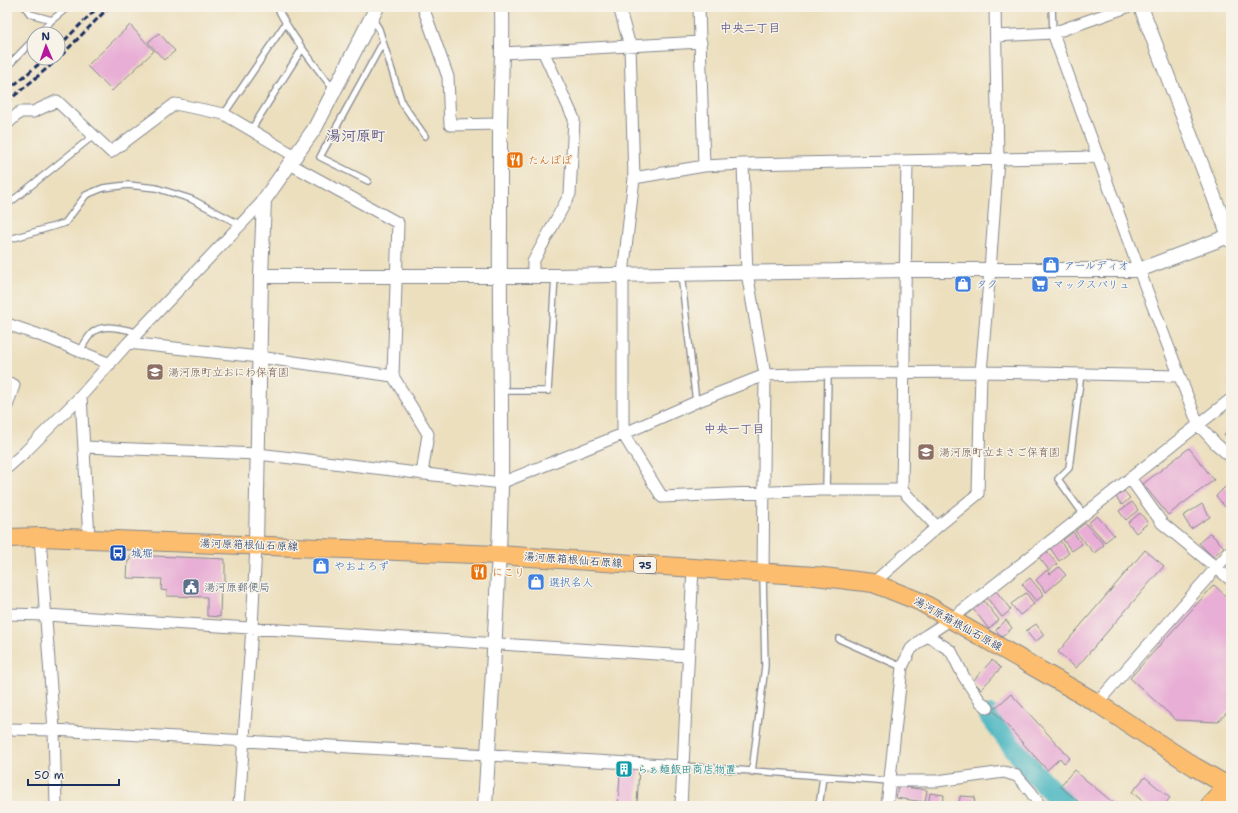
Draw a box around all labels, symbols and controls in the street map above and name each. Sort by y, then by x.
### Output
district label: 中央二丁目 [720,20,780,36]
north arrow [26,26,66,66]
text: N [41,29,51,44]
district label: 湯河原町 [326,126,386,146]
restaurant icon: たんぽぽ [505,150,525,170]
place label: たんぽぽ [528,153,572,168]
shop icon: アールディオ [1041,255,1061,275]
place label: アールディオ [1064,258,1129,273]
shop icon: タク [953,274,973,294]
supermarket icon: マックスバリュ [1030,274,1050,294]
place label: タク [976,277,998,292]
place label: マックスバリュ [1053,277,1130,292]
school or university icon: 湯河原町立おにわ保育園 [145,362,165,382]
place label: 湯河原町立おにわ保育園 [168,365,289,380]
district label: 中央一丁目 [704,421,764,437]
school or university icon: 湯河原町立まさご保育園 [916,442,936,462]
place label: 湯河原町立まさご保育園 [939,445,1060,460]
street label: 湯河原箱根仙石原線 [199,536,299,554]
bus stop icon: 城堀 [108,543,128,563]
place label: 城堀 [131,546,153,561]
street label: 湯河原箱根仙石原線 [523,549,623,571]
shop icon: やおよろず [311,556,331,576]
road number: 75 [634,557,656,573]
place label: やおよろず [334,559,389,574]
restaurant icon: にこり [469,562,489,582]
place label: にこり [492,565,525,580]
shop icon: 選択名人 [526,572,546,592]
place label: 選択名人 [549,575,593,590]
public building icon: 湯河原郵便局 [181,577,201,597]
place label: 湯河原郵便局 [204,580,270,595]
street label: 湯河原箱根仙石原線 [911,593,1005,655]
building icon: らぁ麺飯田商店物置 [614,759,634,779]
scale bar [28,761,119,787]
place label: らぁ麺飯田商店物置 [637,762,736,777]
text: 50 m [34,767,64,783]

